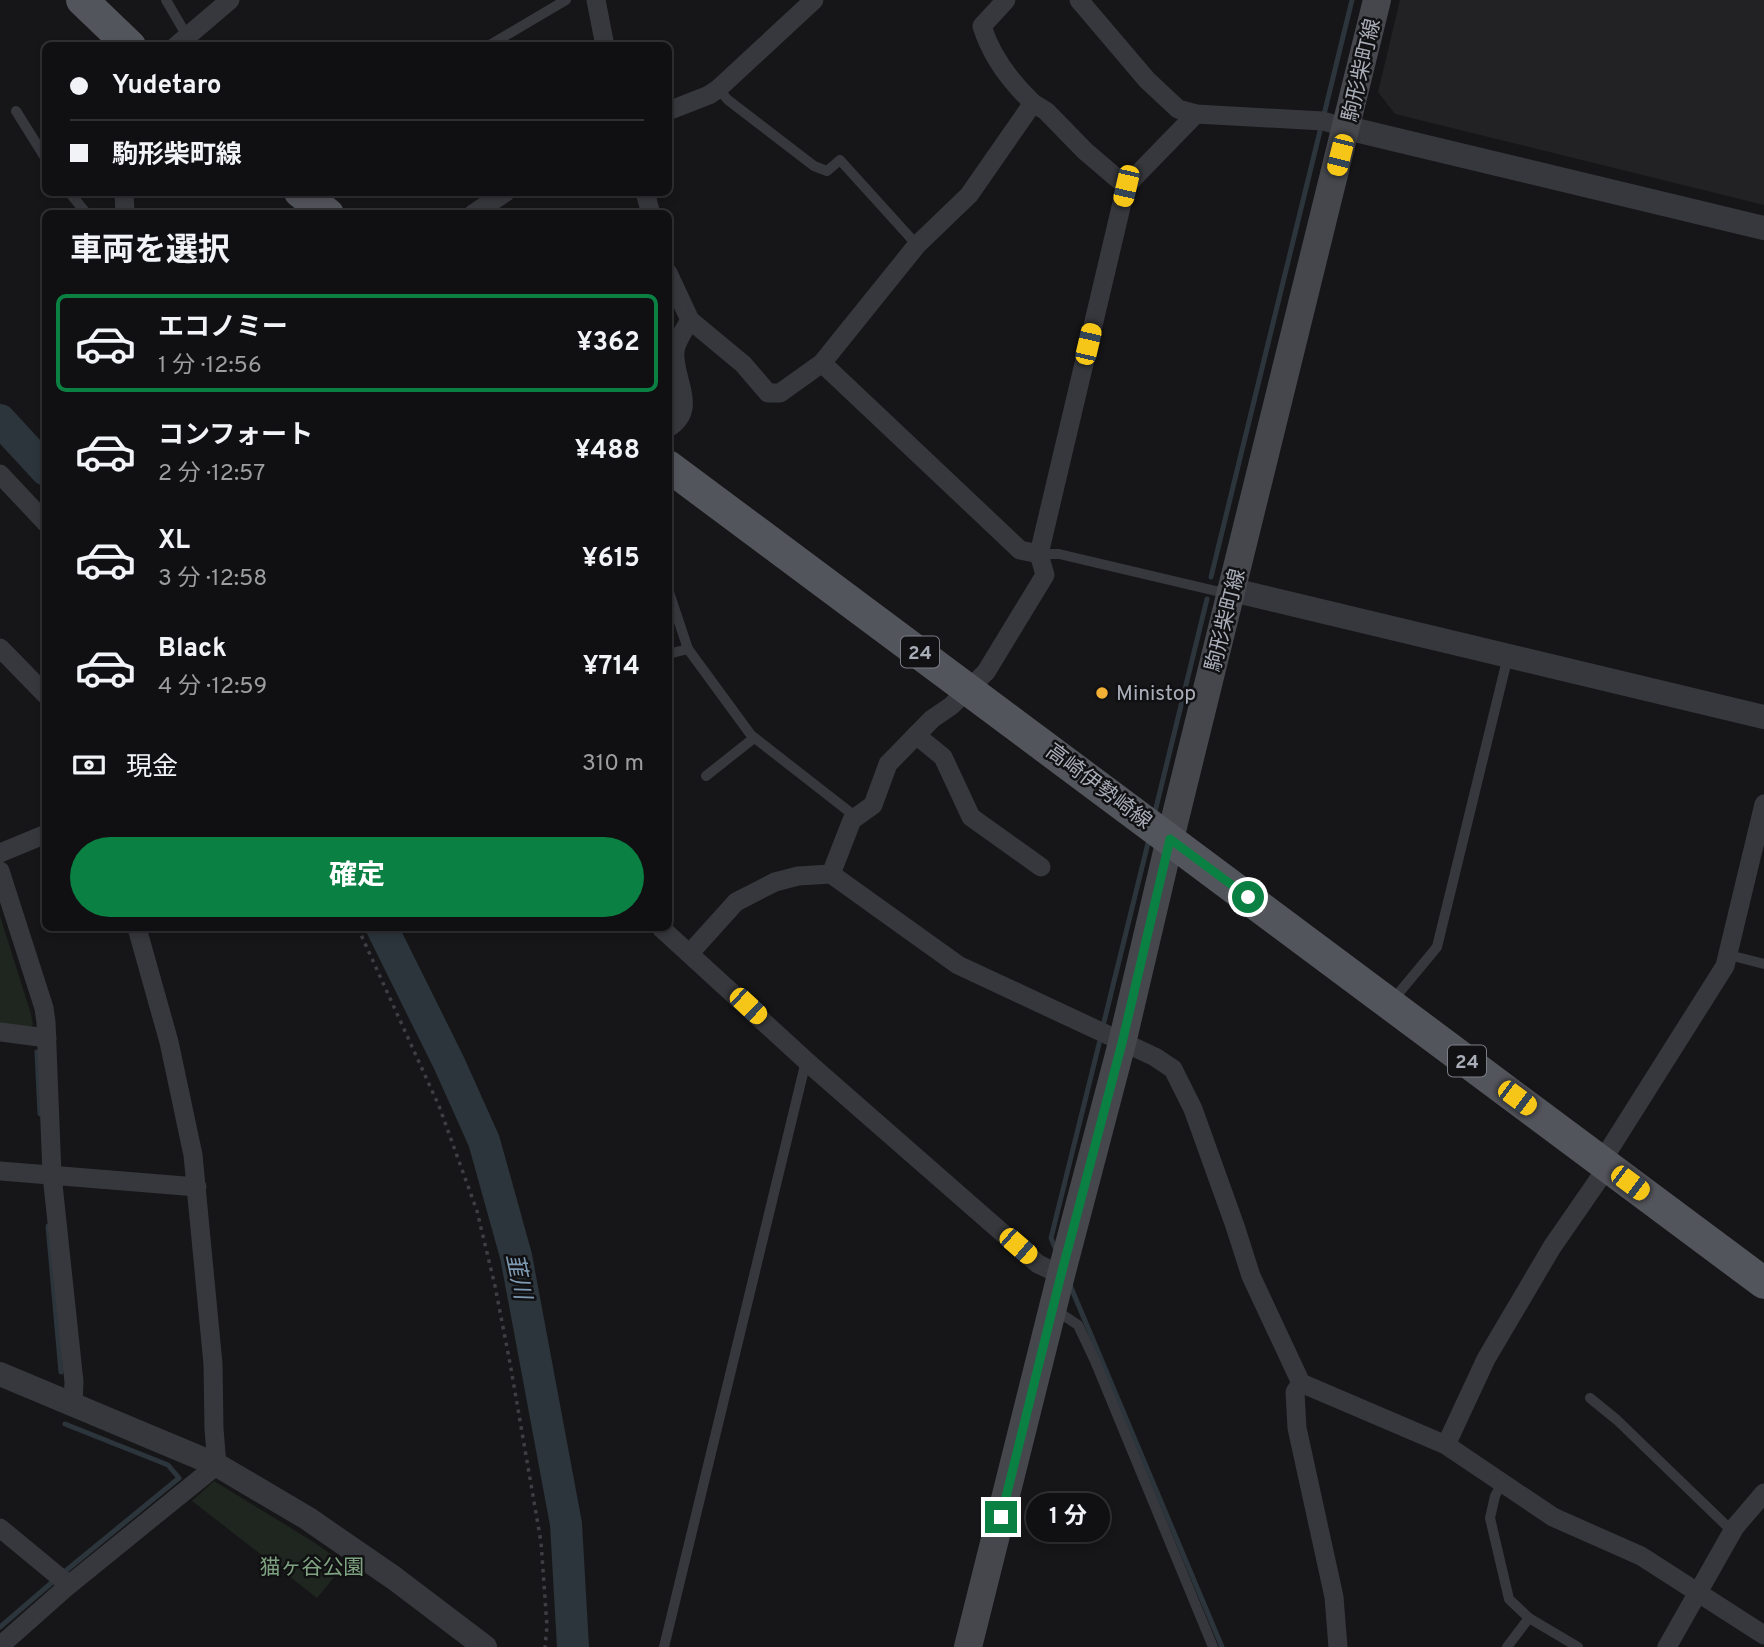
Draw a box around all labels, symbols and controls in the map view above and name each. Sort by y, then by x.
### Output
street label: 駒形柴町線 [1337,16,1387,125]
text: Yudetaro [112,70,222,103]
car [1325,132,1356,178]
text: 駒形柴町線 [112,140,242,173]
car [1112,163,1141,209]
text: 車両を選択 [70,232,230,272]
icon: car [74,312,137,375]
text: エコノミー [158,312,288,345]
car [1074,321,1103,367]
text: ¥362 [577,327,640,360]
text: 1 分 · 12:56 [158,352,262,381]
icon: car [74,420,137,483]
text: コンフォート [158,420,313,453]
text: ¥488 [575,435,640,468]
text: 2 分 · 12:57 [158,460,265,489]
text: XL [158,525,190,558]
icon: car [74,528,137,591]
text: ¥615 [582,543,640,576]
text: 3 分 · 12:58 [158,565,267,594]
street label: 駒形柴町線 [1201,566,1252,675]
text: Black [158,633,227,666]
icon: car [74,636,137,699]
road number: 24 [901,636,939,667]
text: ¥714 [583,651,640,684]
text: 4 分 · 12:59 [158,673,267,702]
place label: Ministop [1116,681,1196,708]
marker: Ministop [1094,685,1110,701]
street label: 高崎伊勢崎線 [1040,739,1157,836]
icon: cash [70,746,108,784]
text: 310 m [582,750,644,779]
text: 現金 [126,752,178,785]
button: 確定 [70,837,644,917]
route start [1232,881,1264,913]
car [726,984,771,1028]
road number: 24 [1448,1046,1486,1077]
car [1494,1077,1541,1119]
car [1607,1162,1654,1204]
car [996,1224,1041,1268]
water label: 韮川 [498,1251,536,1305]
callout: 1 分 [1026,1492,1110,1542]
route end [985,1501,1017,1533]
text: 1 分 [1049,1503,1087,1532]
park label: 猫ヶ谷公園 [260,1555,365,1582]

